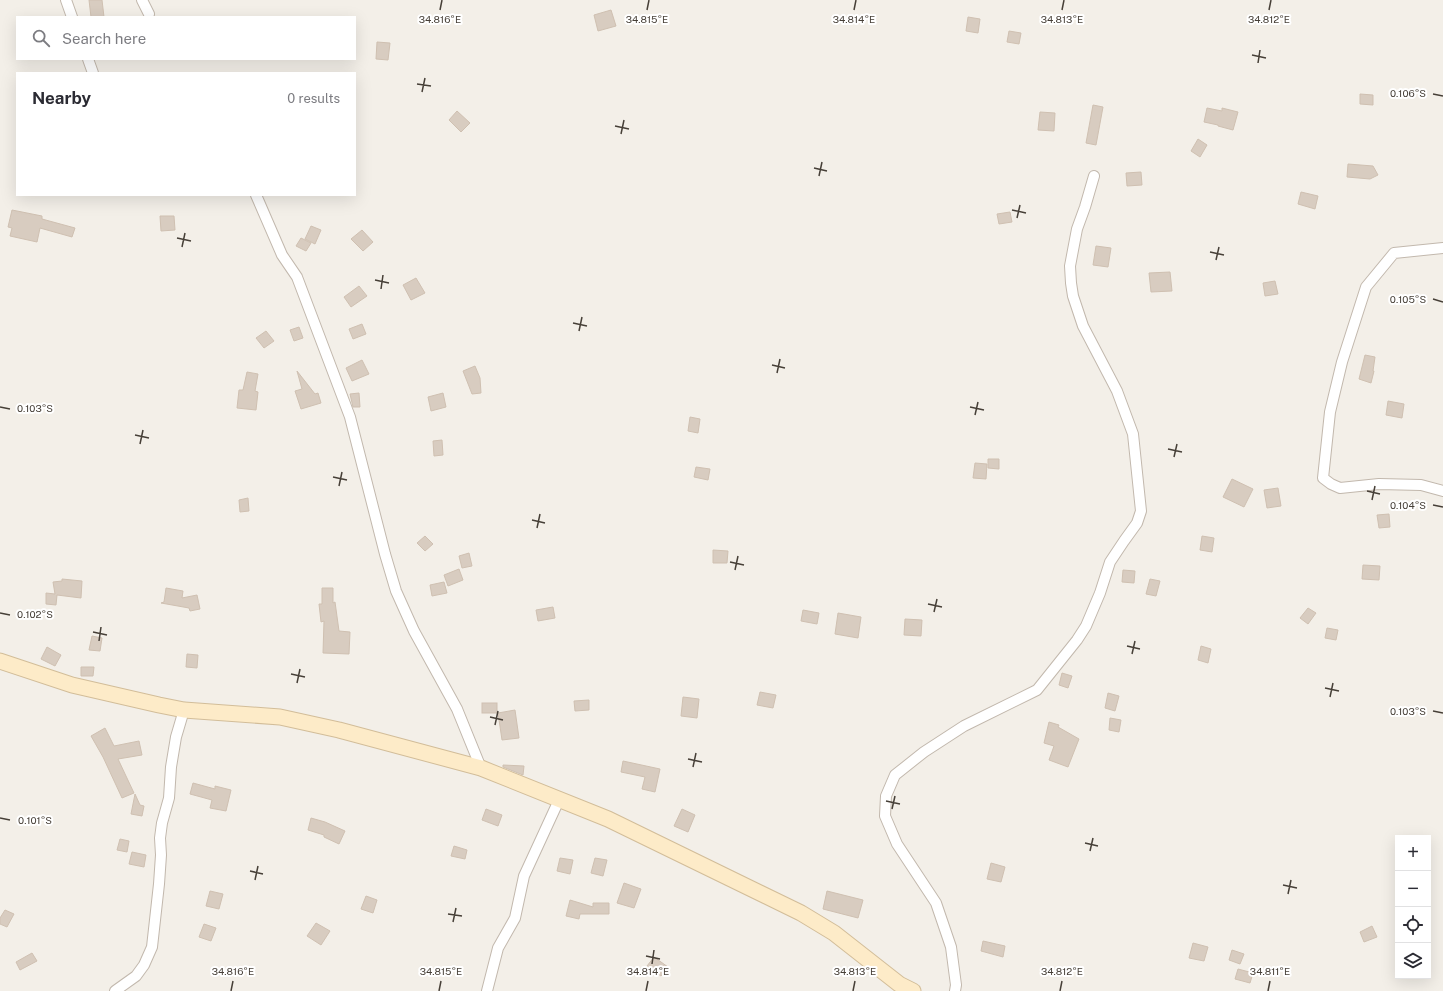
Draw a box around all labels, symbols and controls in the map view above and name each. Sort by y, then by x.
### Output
text: 34.816°E [419,13,461,25]
text: 34.815°E [626,13,668,25]
text: 34.814°E [833,13,875,25]
text: 34.813°E [1041,13,1083,25]
text: 34.812°E [1248,13,1290,25]
search box [16,16,356,60]
icon: search [30,27,52,49]
text: Search here [62,30,146,47]
text: 0.106°S [1390,87,1426,99]
text: Nearby [32,88,91,108]
text: 0 results [287,91,340,106]
text: 0.105°S [1390,293,1426,305]
text: 0.103°S [17,402,53,414]
text: 0.104°S [1390,499,1426,511]
text: 0.102°S [17,608,53,620]
text: 0.103°S [1390,705,1426,717]
text: 0.101°S [18,814,52,826]
map controls [1395,835,1431,979]
button: + [1395,835,1431,871]
button: − [1395,871,1431,907]
button: locate [1395,907,1431,943]
button: layers [1395,943,1431,979]
text: 34.816°E [212,965,254,977]
text: 34.815°E [420,965,462,977]
text: 34.814°E [627,965,669,977]
text: 34.813°E [834,965,876,977]
text: 34.812°E [1041,965,1083,977]
text: 34.811°E [1250,965,1290,977]

